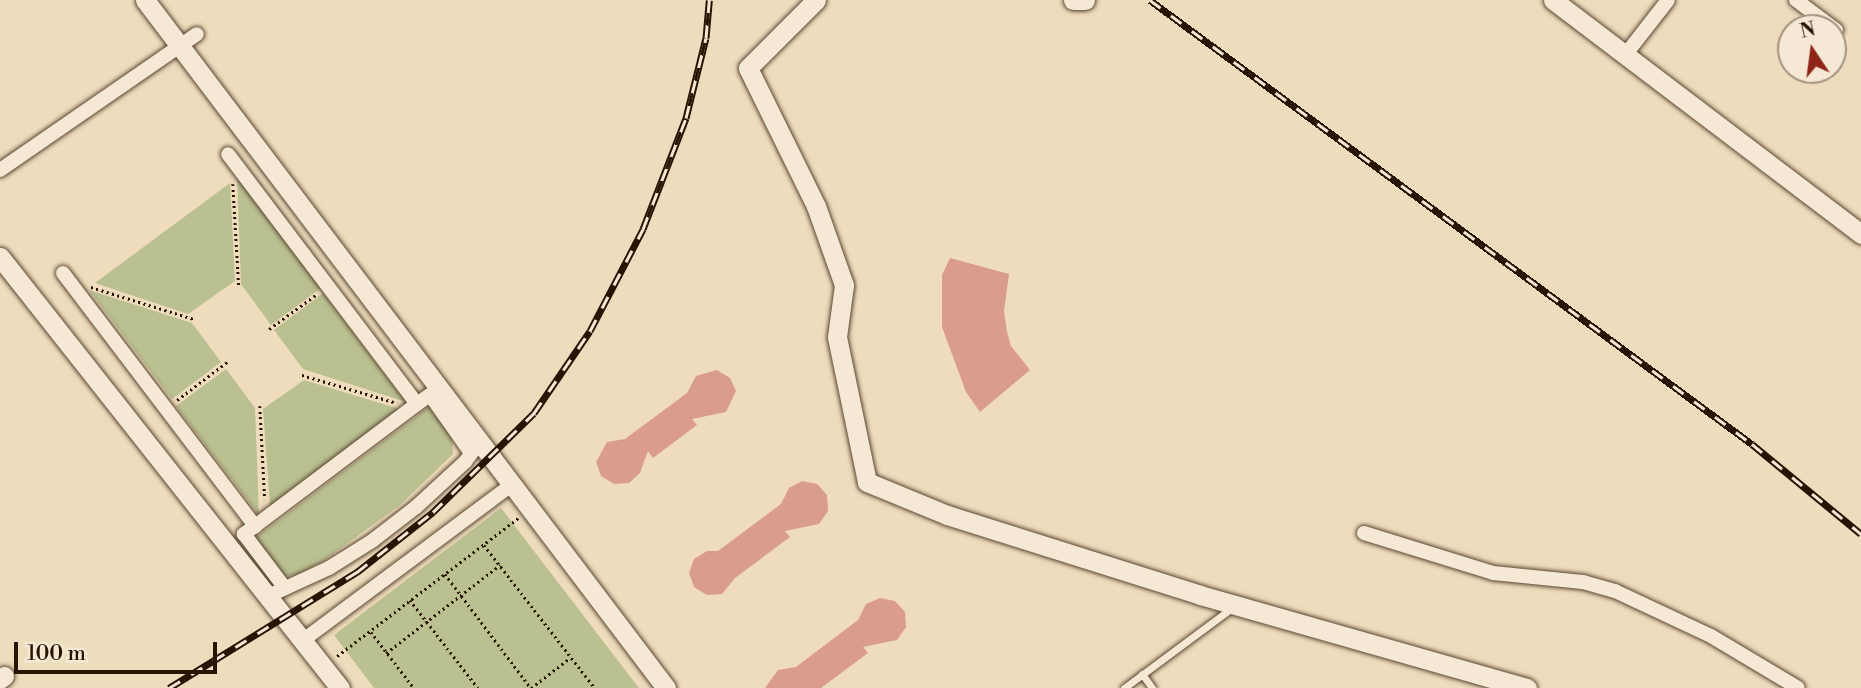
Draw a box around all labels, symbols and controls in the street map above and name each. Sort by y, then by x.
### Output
north arrow [1777,14,1847,84]
text: N [1798,17,1818,44]
scale bar [18,628,220,672]
text: 100 m [27,641,86,667]

